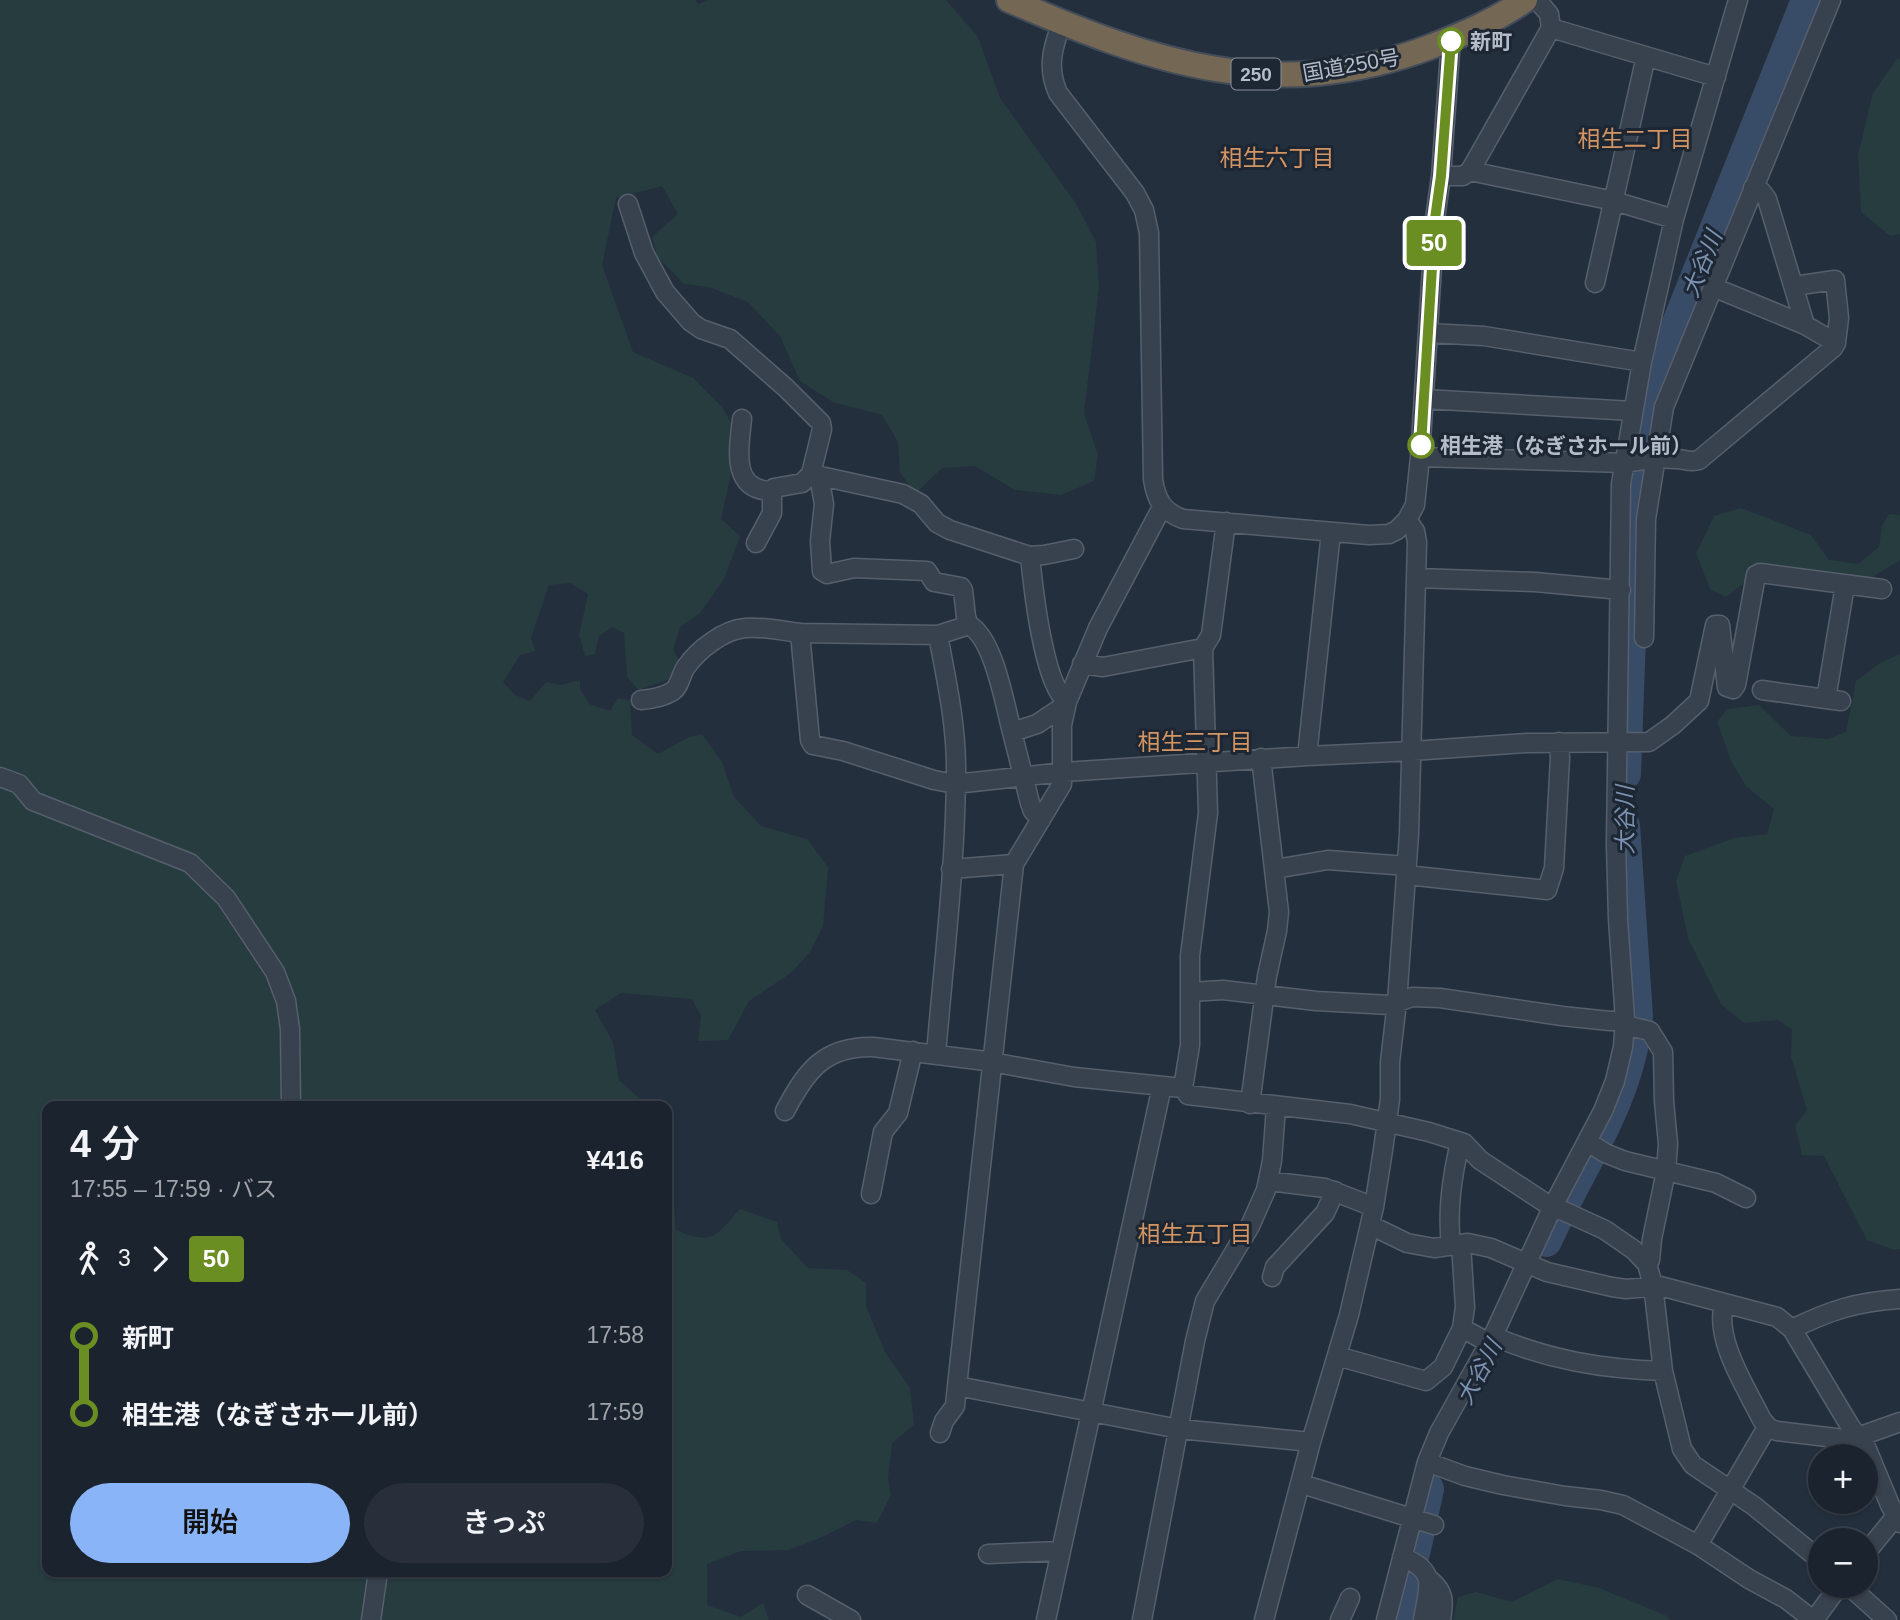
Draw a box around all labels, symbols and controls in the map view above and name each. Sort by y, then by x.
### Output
marker: 新町 [1438,28,1464,54]
place label: 新町 [1470,30,1512,53]
street label: 国道250号 [1301,45,1401,85]
road number: 250 [1232,58,1280,90]
district label: 相生二丁目 [1578,126,1693,152]
district label: 相生六丁目 [1220,145,1335,171]
line badge: 50 [1402,220,1466,266]
water label: 大谷川 [1677,224,1728,301]
text: 50 [1421,229,1447,256]
marker: 相生港（なぎさホール前） [1408,432,1434,458]
place label: 相生港（なぎさホール前） [1440,434,1692,457]
district label: 相生三丁目 [1138,729,1253,755]
water label: 大谷川 [1612,783,1638,855]
text: 4 分 [70,1123,140,1165]
text: ¥416 [586,1145,644,1175]
text: 17:55 – 17:59 · バス [70,1176,277,1202]
district label: 相生五丁目 [1138,1221,1253,1247]
icon: walk [70,1240,108,1278]
icon: forward [141,1240,179,1278]
text: 3 [118,1245,131,1271]
text: 50 [203,1245,230,1272]
text: 17:58 [586,1322,644,1348]
text: 新町 [122,1323,174,1353]
water label: 大谷川 [1451,1333,1508,1409]
text: 17:59 [586,1399,644,1425]
text: 相生港（なぎさホール前） [122,1400,434,1430]
map controls [1808,1444,1878,1598]
button: + [1808,1444,1878,1514]
button: 開始 [70,1483,350,1563]
button: きっぷ [364,1483,644,1563]
button: − [1808,1528,1878,1598]

